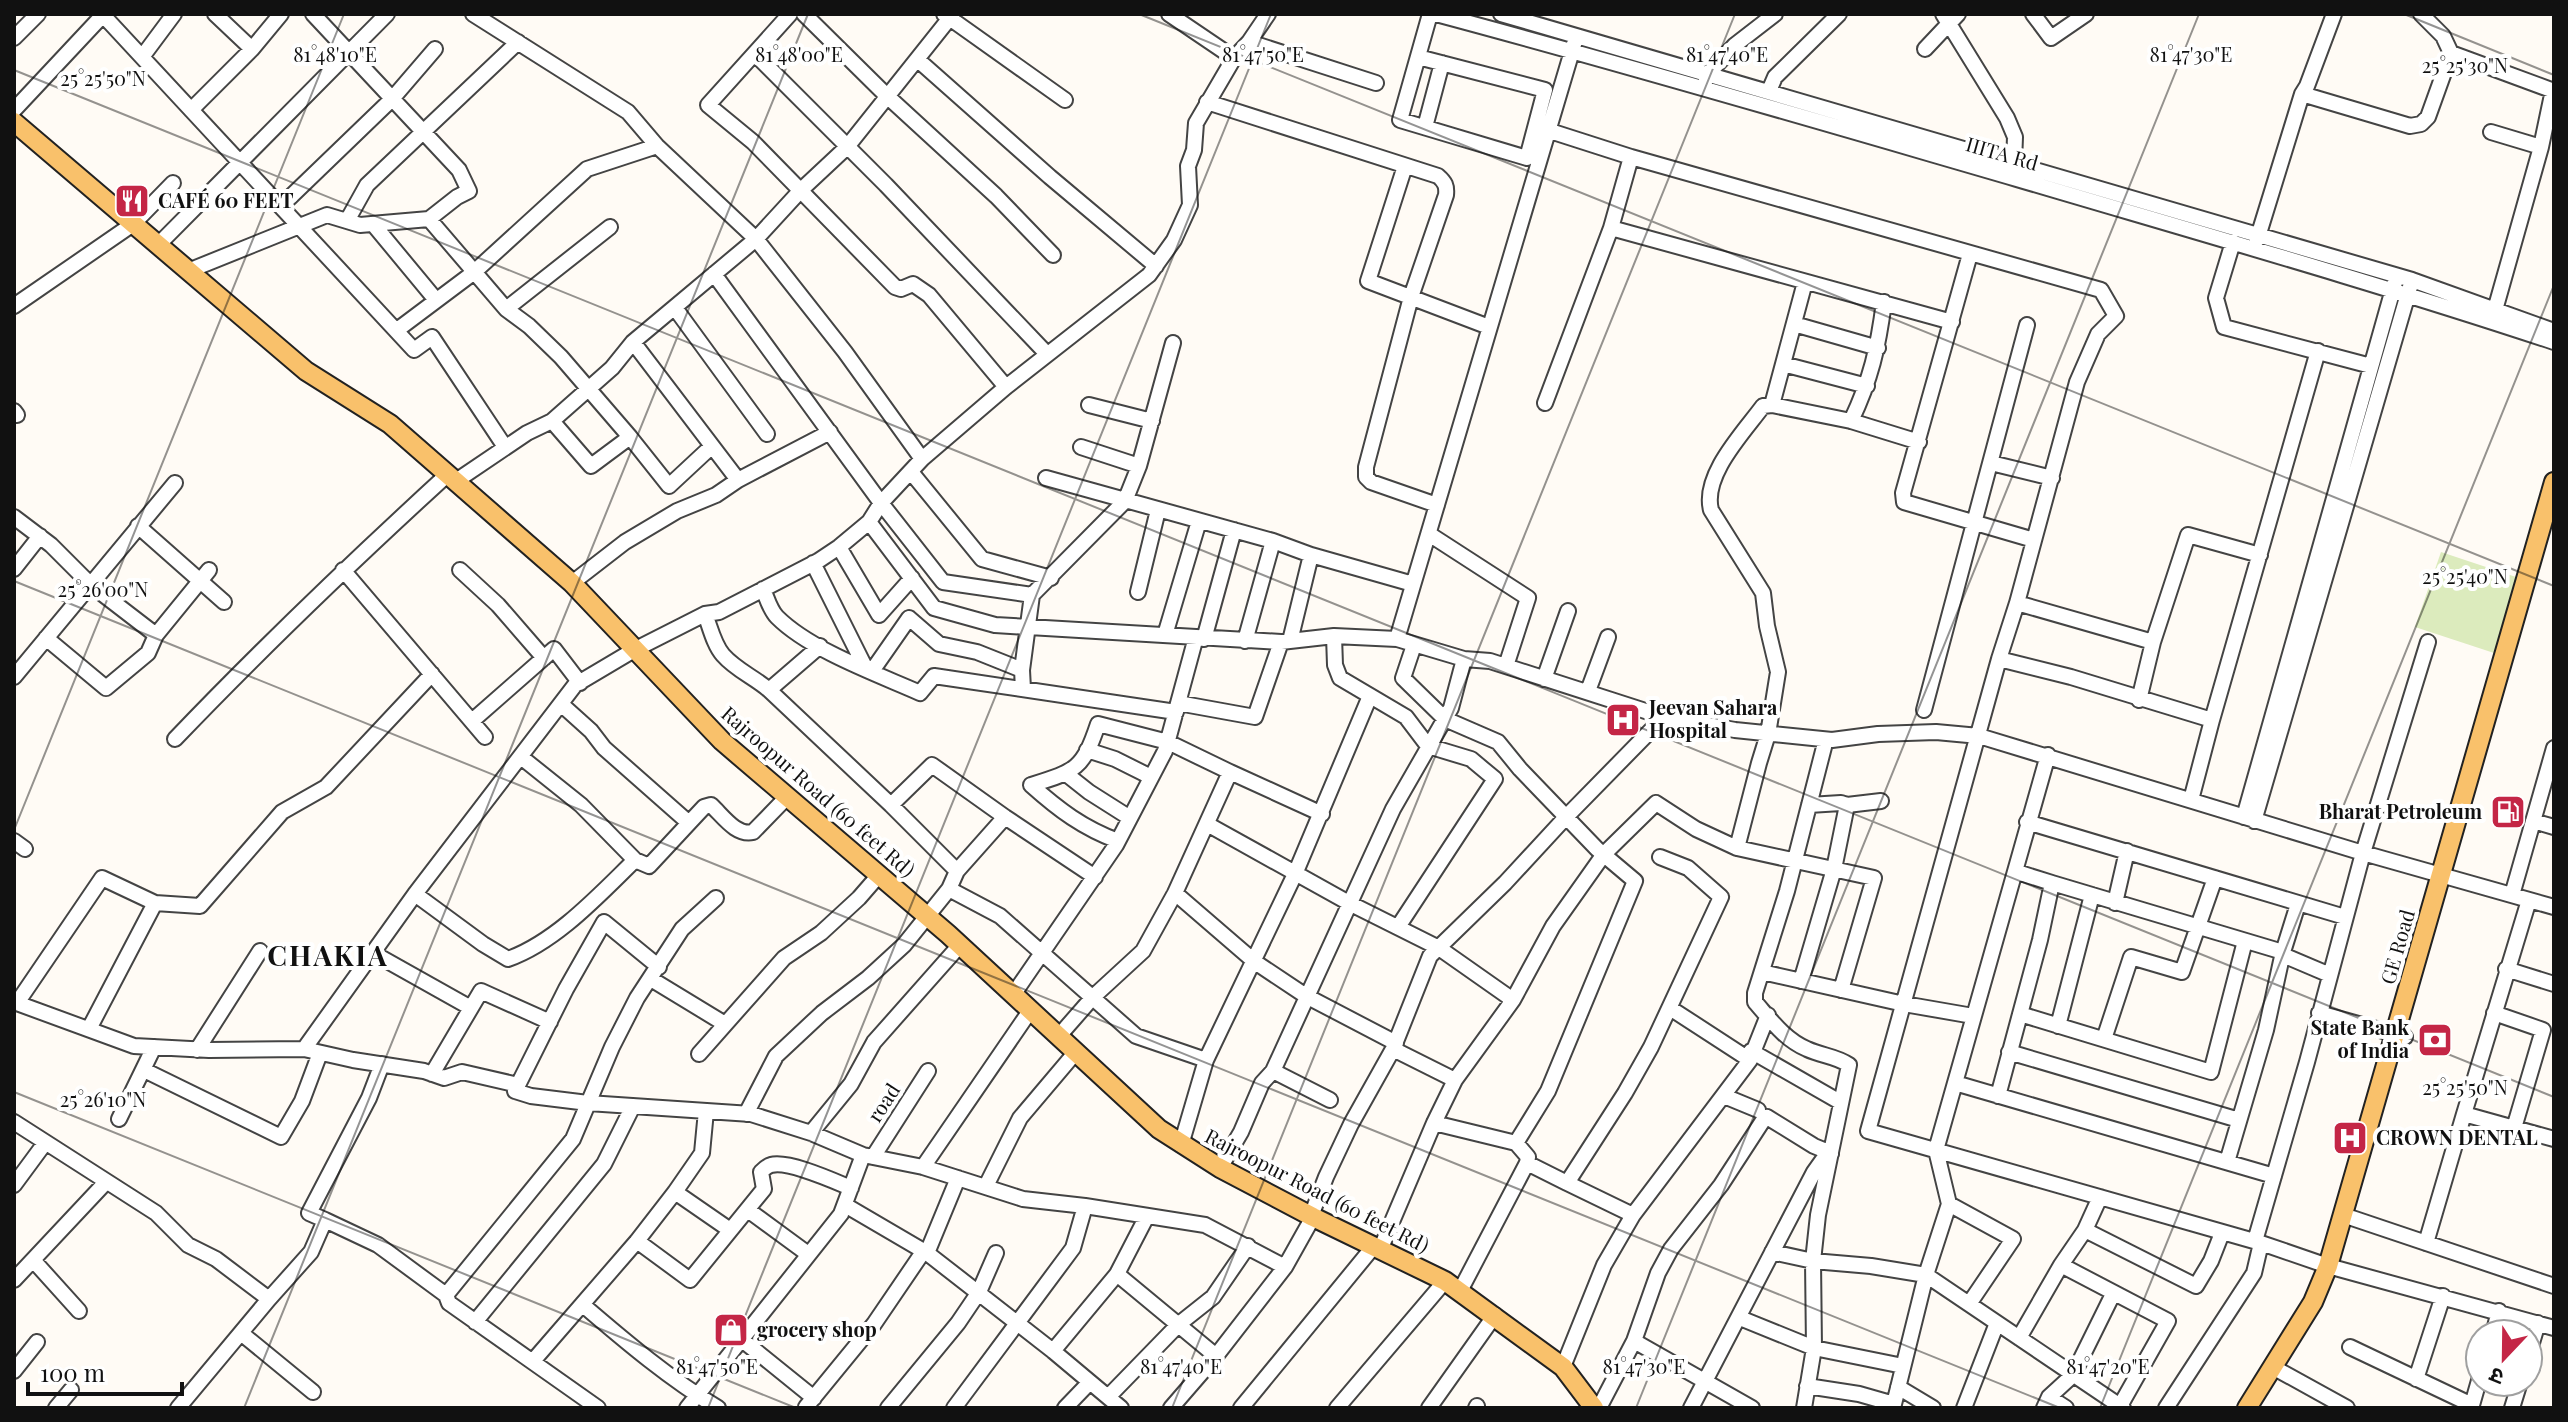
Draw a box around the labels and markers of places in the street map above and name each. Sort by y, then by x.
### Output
restaurant icon: CAFÉ 60 FEET [113,182,151,220]
place label: CAFÉ 60 FEET [158,186,294,213]
place label: Jeevan Sahara Hospital [1648,693,1778,743]
hospital icon: Jeevan Sahara Hospital [1604,701,1642,739]
fuel station icon: Bharat Petroleum [2489,793,2527,831]
place label: Bharat Petroleum [2319,797,2482,824]
place label: State Bank of India [2310,1013,2410,1063]
bank icon: State Bank of India [2416,1021,2454,1059]
hospital icon: CROWN DENTAL [2331,1119,2369,1157]
place label: CROWN DENTAL [2376,1123,2538,1150]
shop icon: grocery shop [712,1311,750,1349]
place label: grocery shop [757,1315,877,1342]

